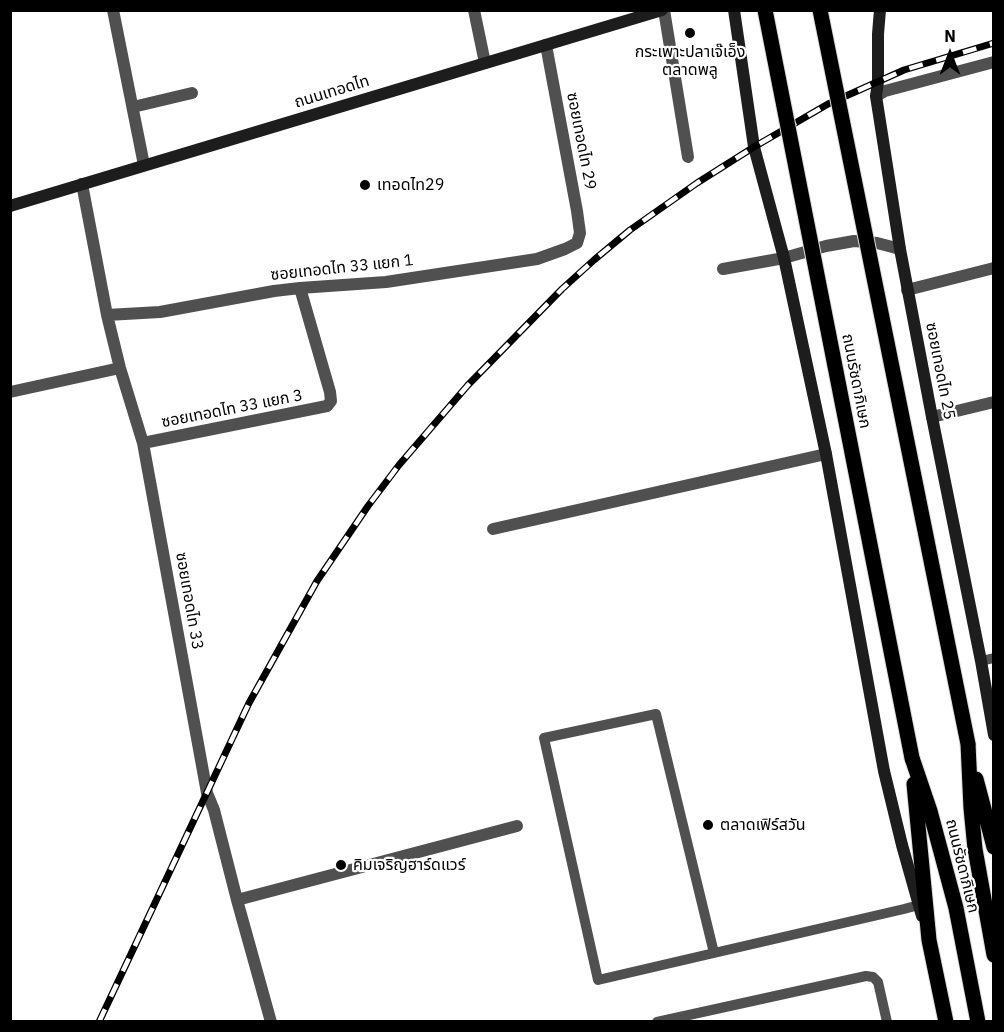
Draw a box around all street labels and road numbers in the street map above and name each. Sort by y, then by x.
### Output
street label: ถนนเทอดไท [292,72,372,112]
street label: ซอยเทอดไท 29 [562,91,600,191]
street label: ซอยเทอดไท 33 แยก 1 [270,251,414,285]
street label: ซอยเทอดไท 25 [921,321,959,421]
street label: ถนนรัชดาภิเษก [837,332,875,430]
street label: ซอยเทอดไท 33 แยก 3 [160,386,304,432]
street label: ซอยเทอดไท 33 [171,551,207,651]
street label: ถนนรัชดาภิเษก [941,817,983,915]

